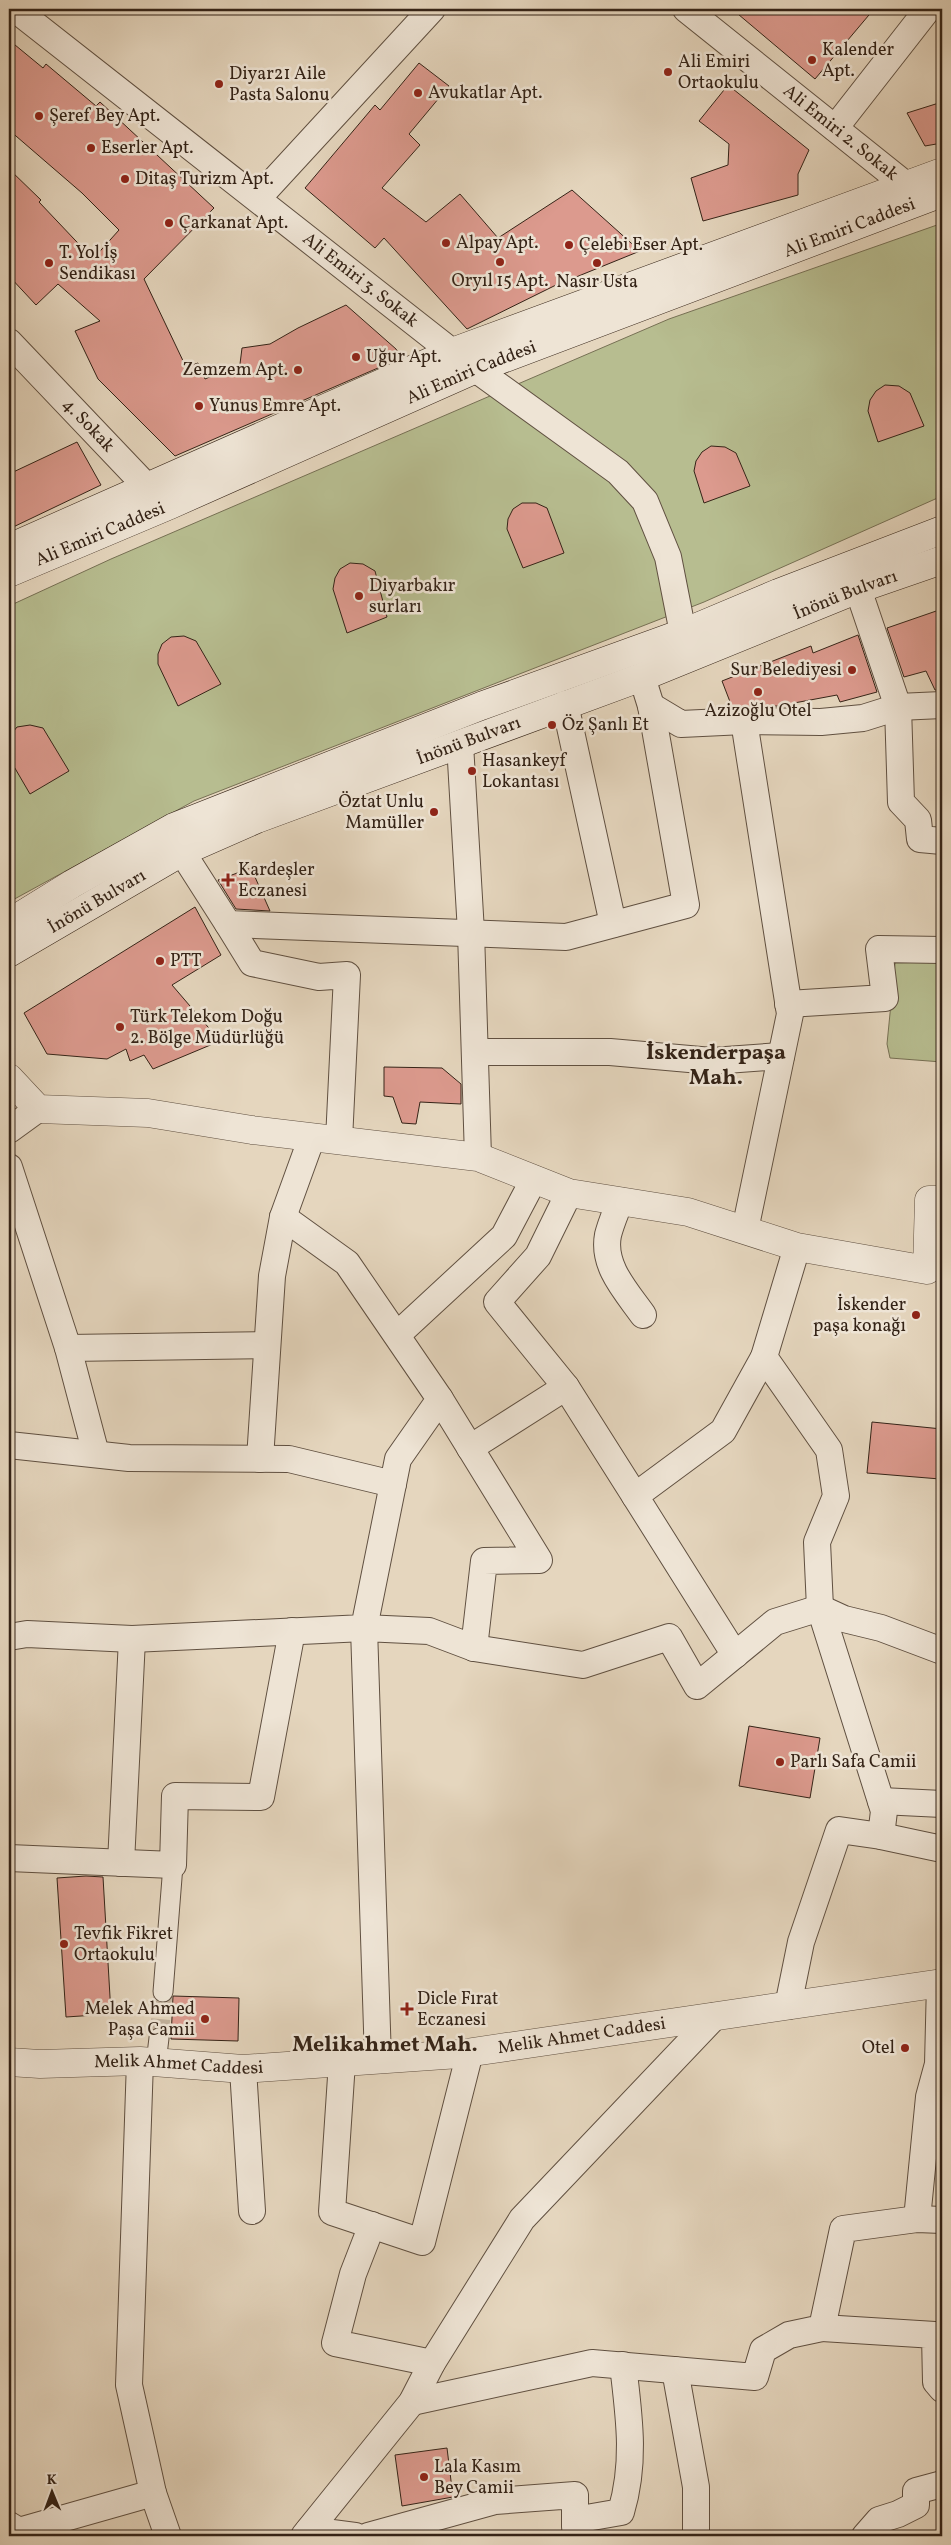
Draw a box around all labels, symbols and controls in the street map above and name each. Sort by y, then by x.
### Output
place label: Kalender Apt. [822,38,895,84]
place label: Ali Emiri Ortaokulu [678,50,759,96]
marker: Kalender Apt. [806,54,818,66]
place label: Diyar21 Aile Pasta Salonu [229,62,330,108]
marker: Ali Emiri Ortaokulu [662,66,674,78]
marker: Diyar21 Aile Pasta Salonu [213,78,225,90]
street label: Ali Emiri 2. Sokak [778,79,904,187]
place label: Avukatlar Apt. [428,81,542,106]
marker: Avukatlar Apt. [412,87,424,99]
place label: Şeref Bey Apt. [49,104,160,129]
marker: Şeref Bey Apt. [33,110,45,122]
place label: Eserler Apt. [101,136,193,161]
marker: Eserler Apt. [85,142,97,154]
place label: Ditaş Turizm Apt. [135,167,274,192]
marker: Ditaş Turizm Apt. [119,173,131,185]
street label: Ali Emiri Caddesi [780,192,919,264]
place label: Çarkanat Apt. [179,211,288,236]
marker: Çarkanat Apt. [163,217,175,229]
street label: Ali Emiri 3. Sokak [297,227,424,333]
place label: Alpay Apt. [456,231,538,256]
place label: Çelebi Eser Apt. [579,233,703,258]
marker: Alpay Apt. [440,237,452,249]
marker: Çelebi Eser Apt. [563,239,575,251]
place label: T. Yol İş Sendikası [59,241,136,287]
marker: Oryıl 15 Apt. [494,256,506,268]
marker: T. Yol İş Sendikası [43,257,55,269]
marker: Nasır Usta [591,257,603,269]
place label: Oryıl 15 Apt. [452,269,548,294]
place label: Nasır Usta [556,270,638,295]
street label: Ali Emiri Caddesi [402,335,540,411]
place label: Uğur Apt. [366,345,441,370]
marker: Uğur Apt. [350,351,362,363]
place label: Zemzem Apt. [182,358,288,383]
marker: Zemzem Apt. [292,364,304,376]
street label: 4. Sokak [56,393,120,458]
place label: Yunus Emre Apt. [209,394,341,419]
marker: Yunus Emre Apt. [193,400,205,412]
street label: Ali Emiri Caddesi [31,496,169,573]
street label: İnönü Bulvarı [790,564,901,626]
place label: Diyarbakır surları [369,574,456,620]
marker: Diyarbakır surları [353,590,365,602]
place label: Sur Belediyesi [730,658,842,683]
marker: Sur Belediyesi [846,664,858,676]
marker: Azizoğlu Otel [752,686,764,698]
place label: Azizoğlu Otel [704,699,812,724]
street label: İnönü Bulvarı [413,710,524,772]
place label: Öz Şanlı Et [562,713,649,738]
marker: Öz Şanlı Et [546,719,558,731]
place label: Hasankeyf Lokantası [482,749,568,795]
marker: Hasankeyf Lokantası [466,765,478,777]
place label: Öztat Unlu Mamüller [338,790,424,836]
marker: Öztat Unlu Mamüller [428,806,440,818]
place label: Kardeşler Eczanesi [238,858,315,904]
street label: İnönü Bulvarı [44,863,151,940]
marker: Kardeşler Eczanesi [222,874,234,886]
place label: PTT [170,949,202,974]
marker: PTT [154,955,166,967]
place label: Türk Telekom Doğu 2. Bölge Müdürlüğü [130,1005,284,1051]
marker: Türk Telekom Doğu 2. Bölge Müdürlüğü [114,1021,126,1033]
district label: İskenderpaşa Mah. [646,1038,786,1094]
place label: İskender paşa konağı [813,1293,906,1339]
marker: İskender paşa konağı [910,1309,922,1321]
place label: Parlı Safa Camii [790,1750,916,1775]
marker: Parlı Safa Camii [774,1756,786,1768]
place label: Tevfik Fikret Ortaokulu [74,1922,173,1968]
marker: Tevfik Fikret Ortaokulu [58,1938,70,1950]
place label: Dicle Fırat Eczanesi [417,1987,498,2033]
place label: Melek Ahmed Paşa Camii [85,1997,195,2043]
marker: Dicle Fırat Eczanesi [401,2003,413,2015]
street label: Melik Ahmet Caddesi [496,2011,668,2061]
marker: Melek Ahmed Paşa Camii [199,2013,211,2025]
district label: Melikahmet Mah. [292,2030,478,2061]
place label: Otel [862,2036,895,2061]
marker: Otel [899,2042,911,2054]
street label: Melik Ahmet Caddesi [94,2049,264,2082]
place label: Lala Kasım Bey Camii [434,2455,521,2501]
north arrow [28,2468,78,2518]
text: K [47,2471,57,2490]
marker: Lala Kasım Bey Camii [418,2471,430,2483]

